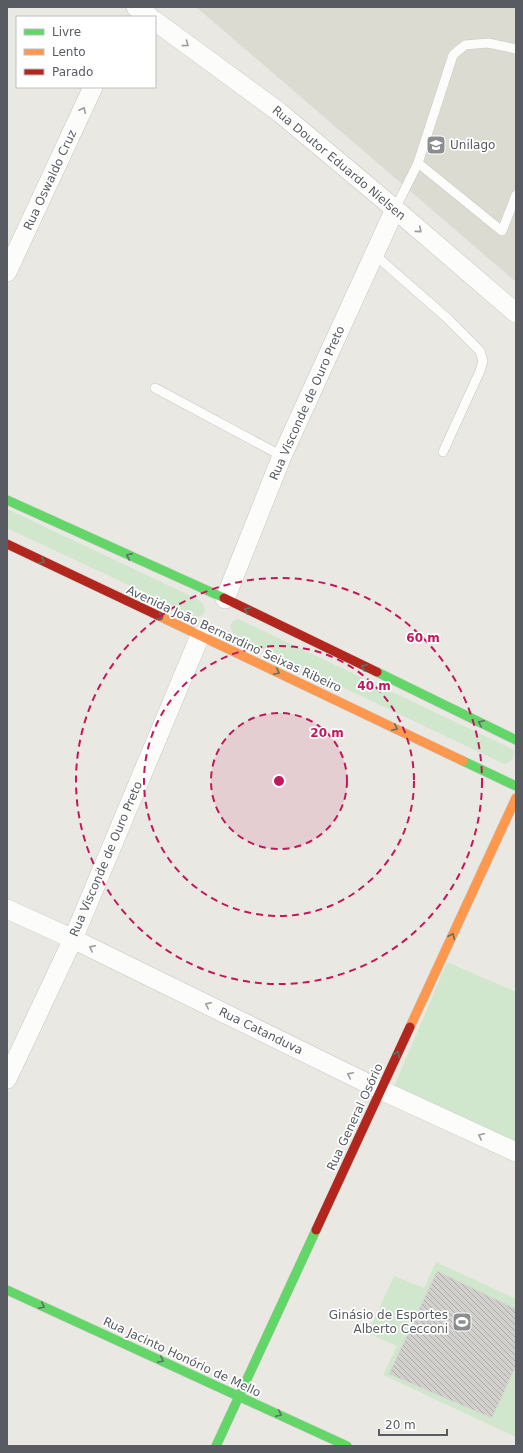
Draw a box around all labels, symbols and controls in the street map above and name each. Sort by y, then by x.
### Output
legend [16,16,156,88]
text: Livre [52,25,81,39]
one-way arrow [182,39,189,46]
text: Lento [52,45,86,59]
text: Parado [52,65,93,79]
street label: Rua Doutor Eduardo Nielsen [270,103,408,223]
one-way arrow [78,107,86,114]
street label: Rua Oswaldo Cruz [21,128,79,232]
school or university icon: Unilago [425,134,447,156]
place label: Unilago [450,138,495,152]
one-way arrow [415,225,422,232]
street label: Rua Visconde de Ouro Preto [267,324,347,482]
one-way arrow [125,553,133,561]
one-way arrow [38,556,46,564]
street label: Avenida João Bernardino Seixas Ribeiro [124,583,344,695]
one-way arrow [244,607,251,615]
one-way arrow [155,612,163,620]
text: 60 m [406,631,440,645]
one-way arrow [361,664,368,672]
one-way arrow [273,667,281,675]
text: 40 m [357,679,391,693]
one-way arrow [478,720,485,728]
one-way arrow [390,723,398,731]
text: 20 m [310,726,344,740]
centre of rings [272,774,286,788]
street label: Rua Visconde de Ouro Preto [67,779,145,939]
one-way arrow [447,933,455,941]
one-way arrow [88,945,96,953]
one-way arrow [205,1002,213,1010]
street label: Rua Catanduva [217,1005,305,1057]
one-way arrow [392,1051,400,1059]
street label: Rua General Osório [324,1061,386,1173]
one-way arrow [347,1072,355,1080]
one-way arrow [477,1133,485,1141]
one-way arrow [38,1301,46,1309]
place label: Ginásio de Esportes Alberto Cecconi [329,1308,448,1336]
sports icon: Ginásio de Esportes Alberto Cecconi [451,1311,473,1333]
street label: Rua Jacinto Honório de Mello [101,1314,263,1400]
one-way arrow [156,1355,164,1363]
one-way arrow [274,1409,282,1417]
scale bar [379,1411,447,1437]
text: 20 m [385,1418,416,1432]

